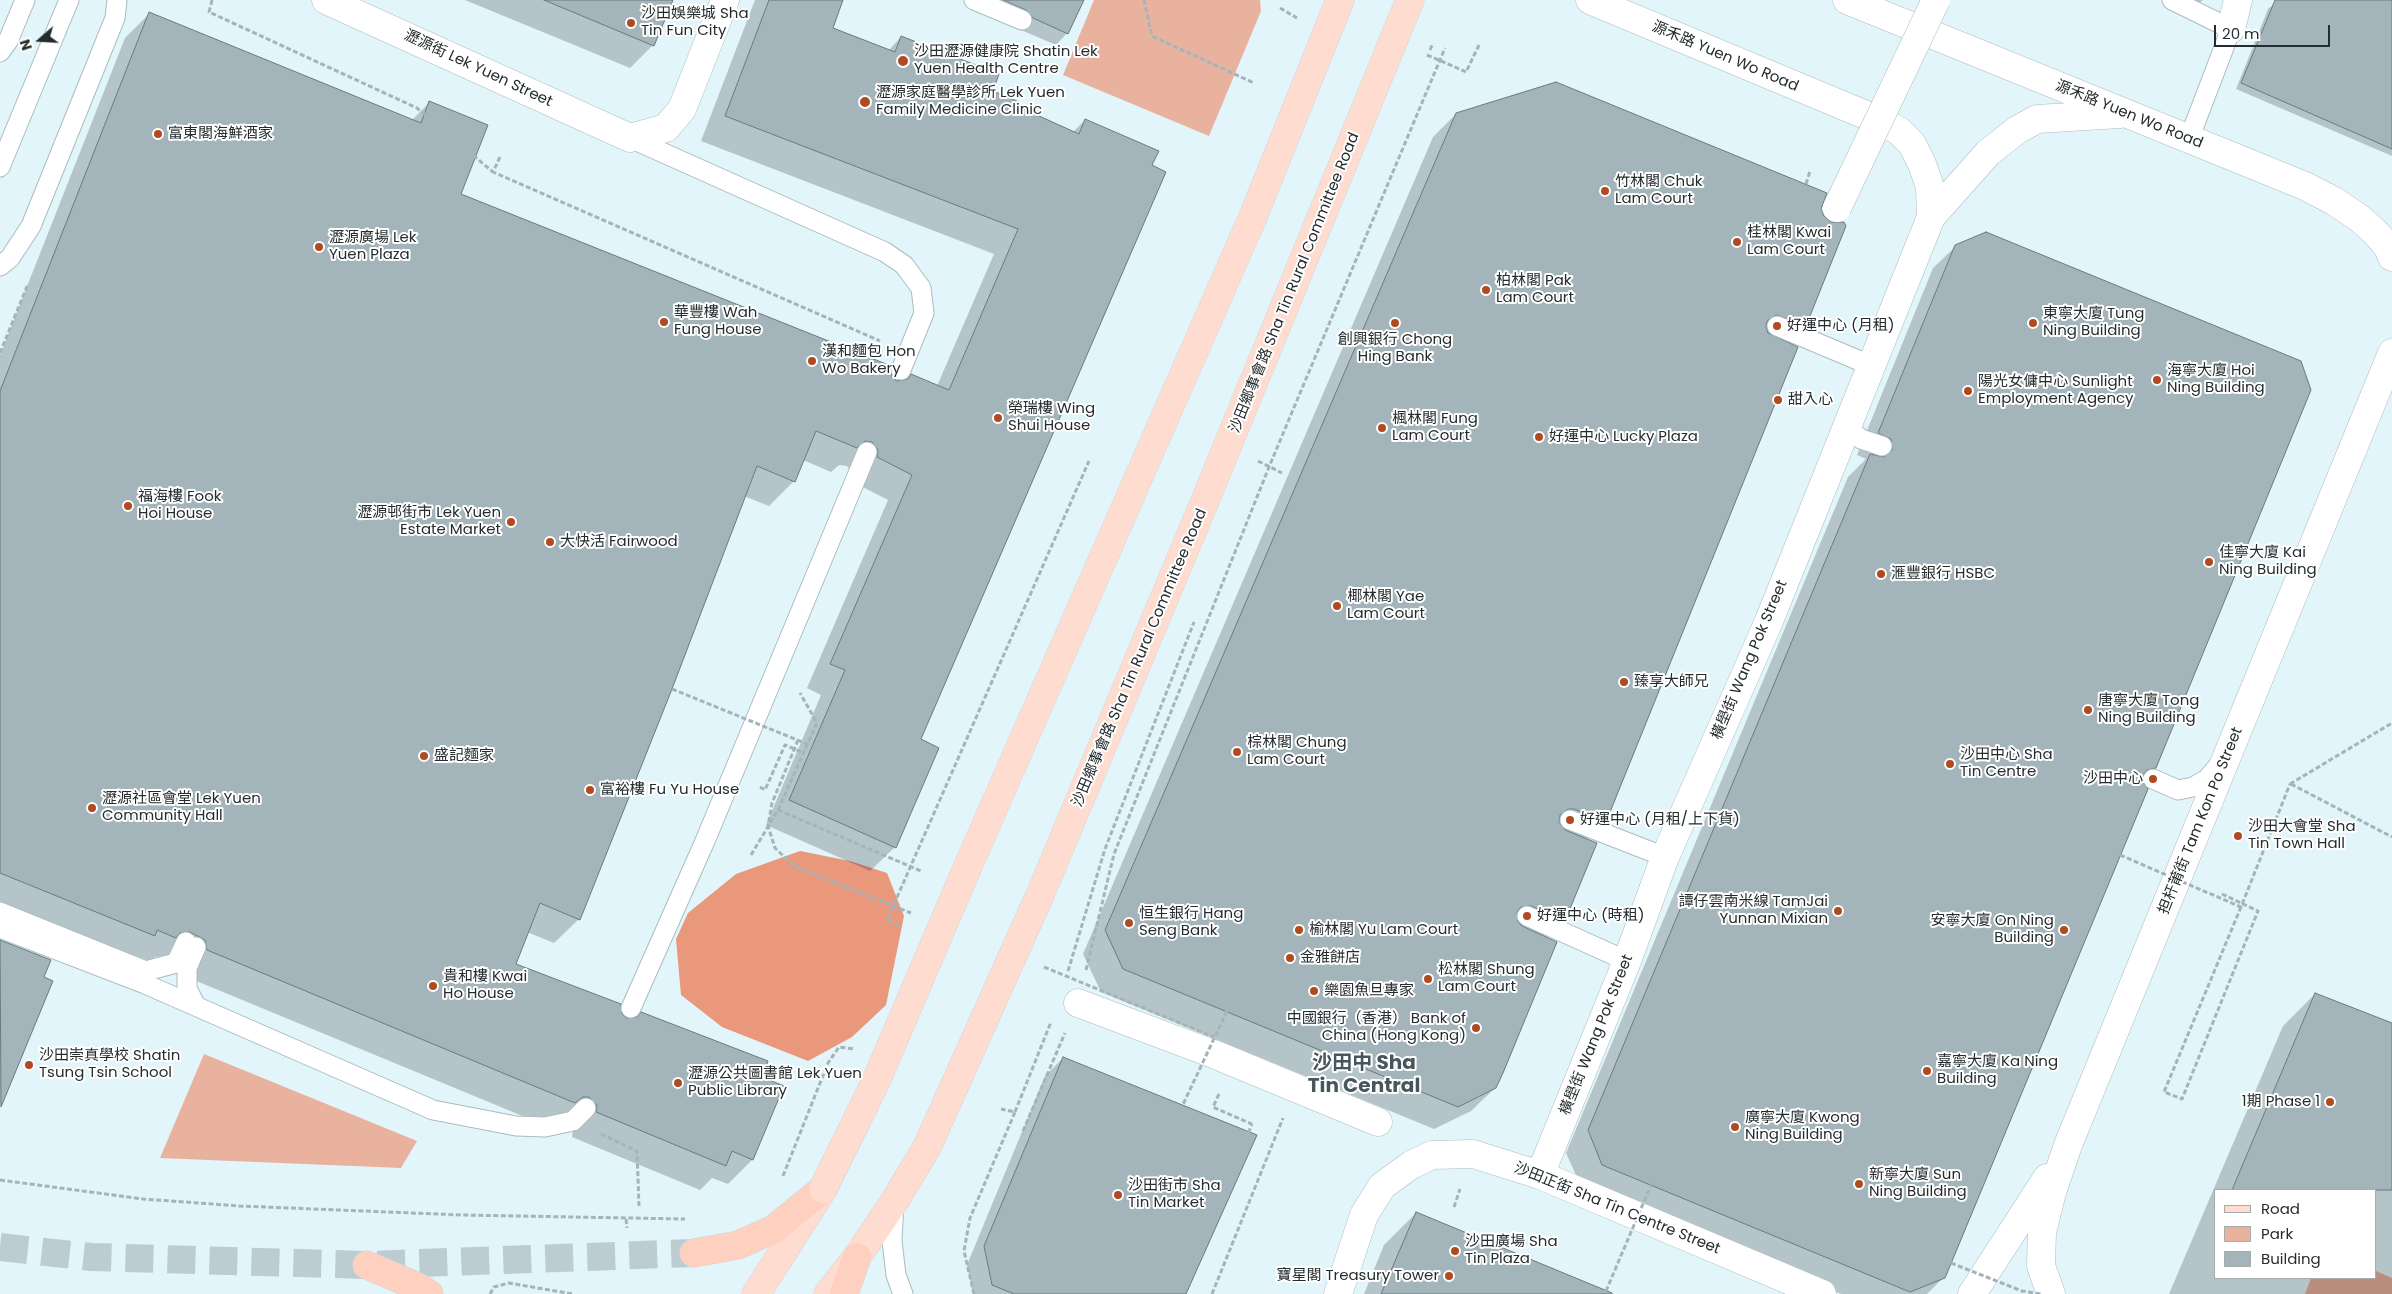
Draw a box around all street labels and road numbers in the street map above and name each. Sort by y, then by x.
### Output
street label: 源禾路 Yuen Wo Road [1649,18,1801,96]
street label: 瀝源街 Lek Yuen Street [401,27,555,111]
street label: 源禾路 Yuen Wo Road [2053,77,2205,153]
street label: 沙田鄉事會路 Sha Tin Rural Committee Road [1226,130,1364,436]
street label: 沙田鄉事會路 Sha Tin Rural Committee Road [1069,506,1211,810]
street label: 橫壆街 Wang Pok Street [1708,578,1792,742]
street label: 担杆莆街 Tam Kon Po Street [2155,725,2247,917]
street label: 橫壆街 Wang Pok Street [1557,952,1637,1118]
street label: 沙田正街 Sha Tin Centre Street [1511,1159,1723,1259]

